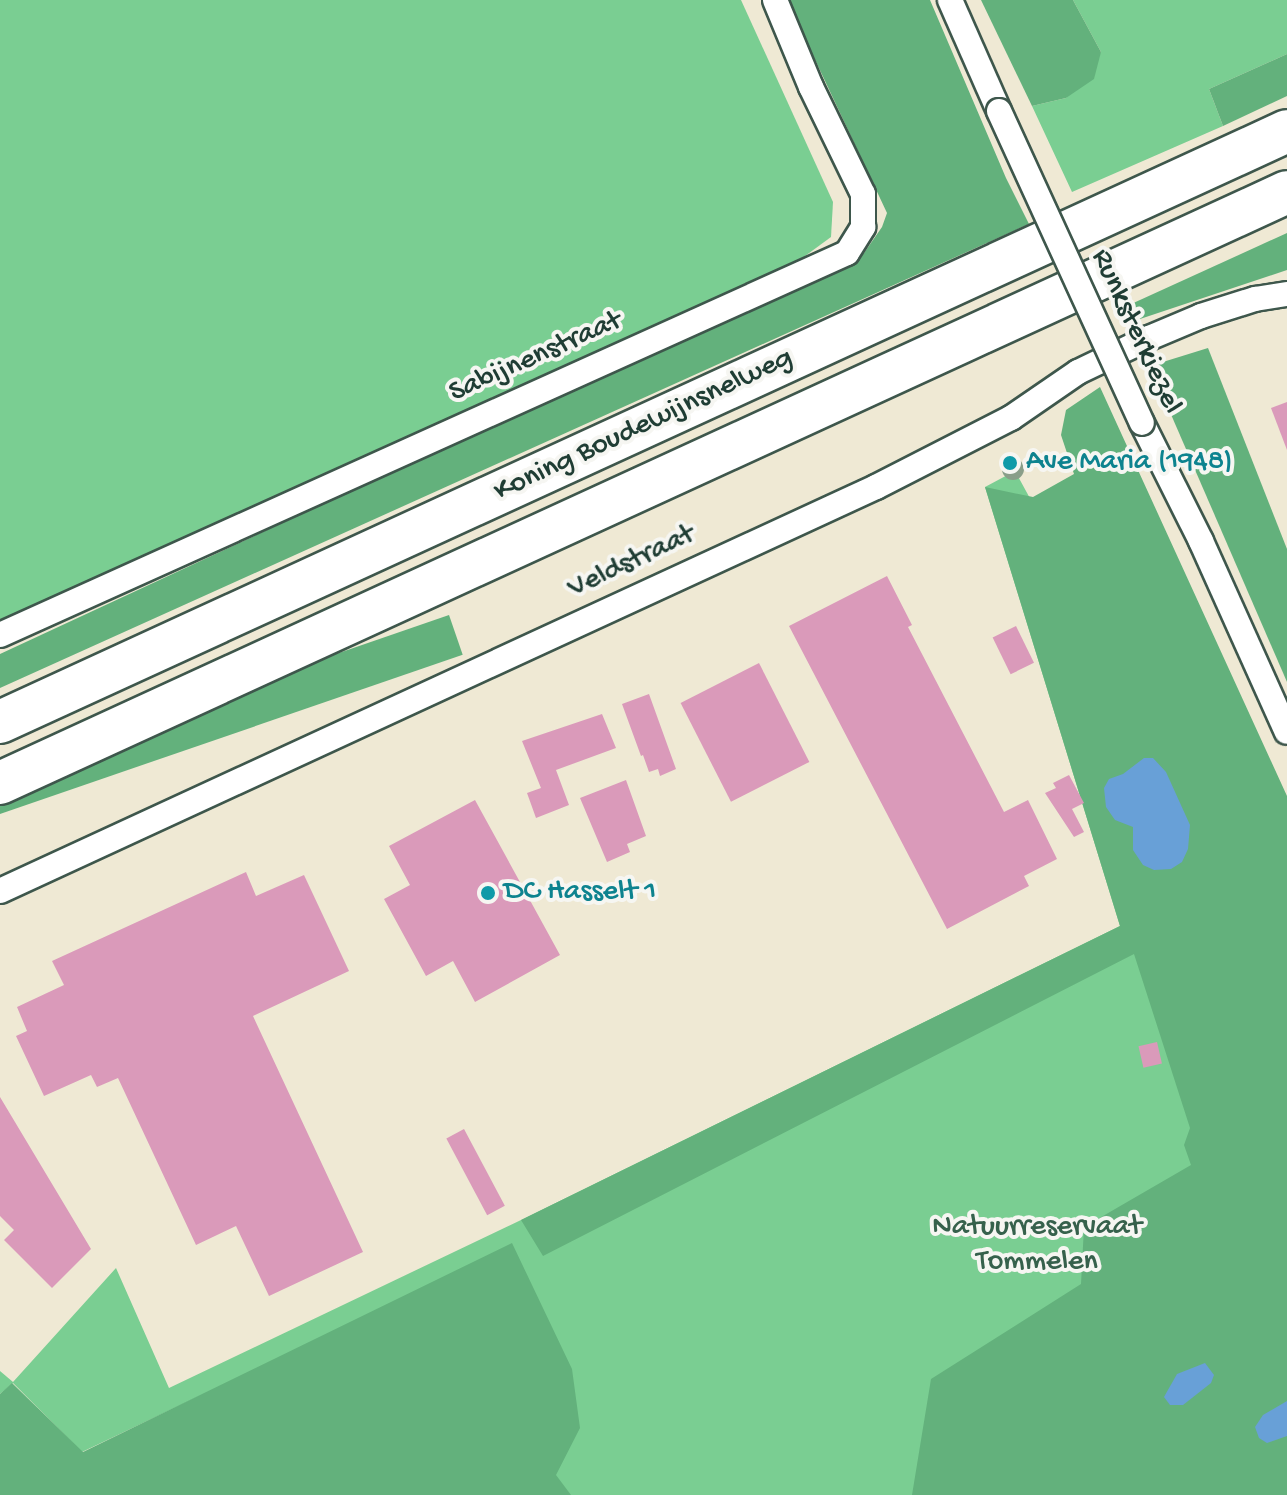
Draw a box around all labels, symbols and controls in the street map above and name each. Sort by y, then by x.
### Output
street label: Runksterkiezel [1081,244,1189,420]
street label: Sabijnenstraat [444,304,628,412]
street label: Koning Boudewijnsnelweg [489,341,799,511]
place label: Ave Maria (1948) [1026,445,1233,481]
marker: Ave Maria (1948) [1001,454,1019,472]
street label: Veldstraat [563,518,701,608]
place label: DC Hasselt 1 [504,875,656,911]
marker: DC Hasselt 1 [479,884,497,902]
park label: Natuurreservaat Tommelen [932,1210,1142,1280]

